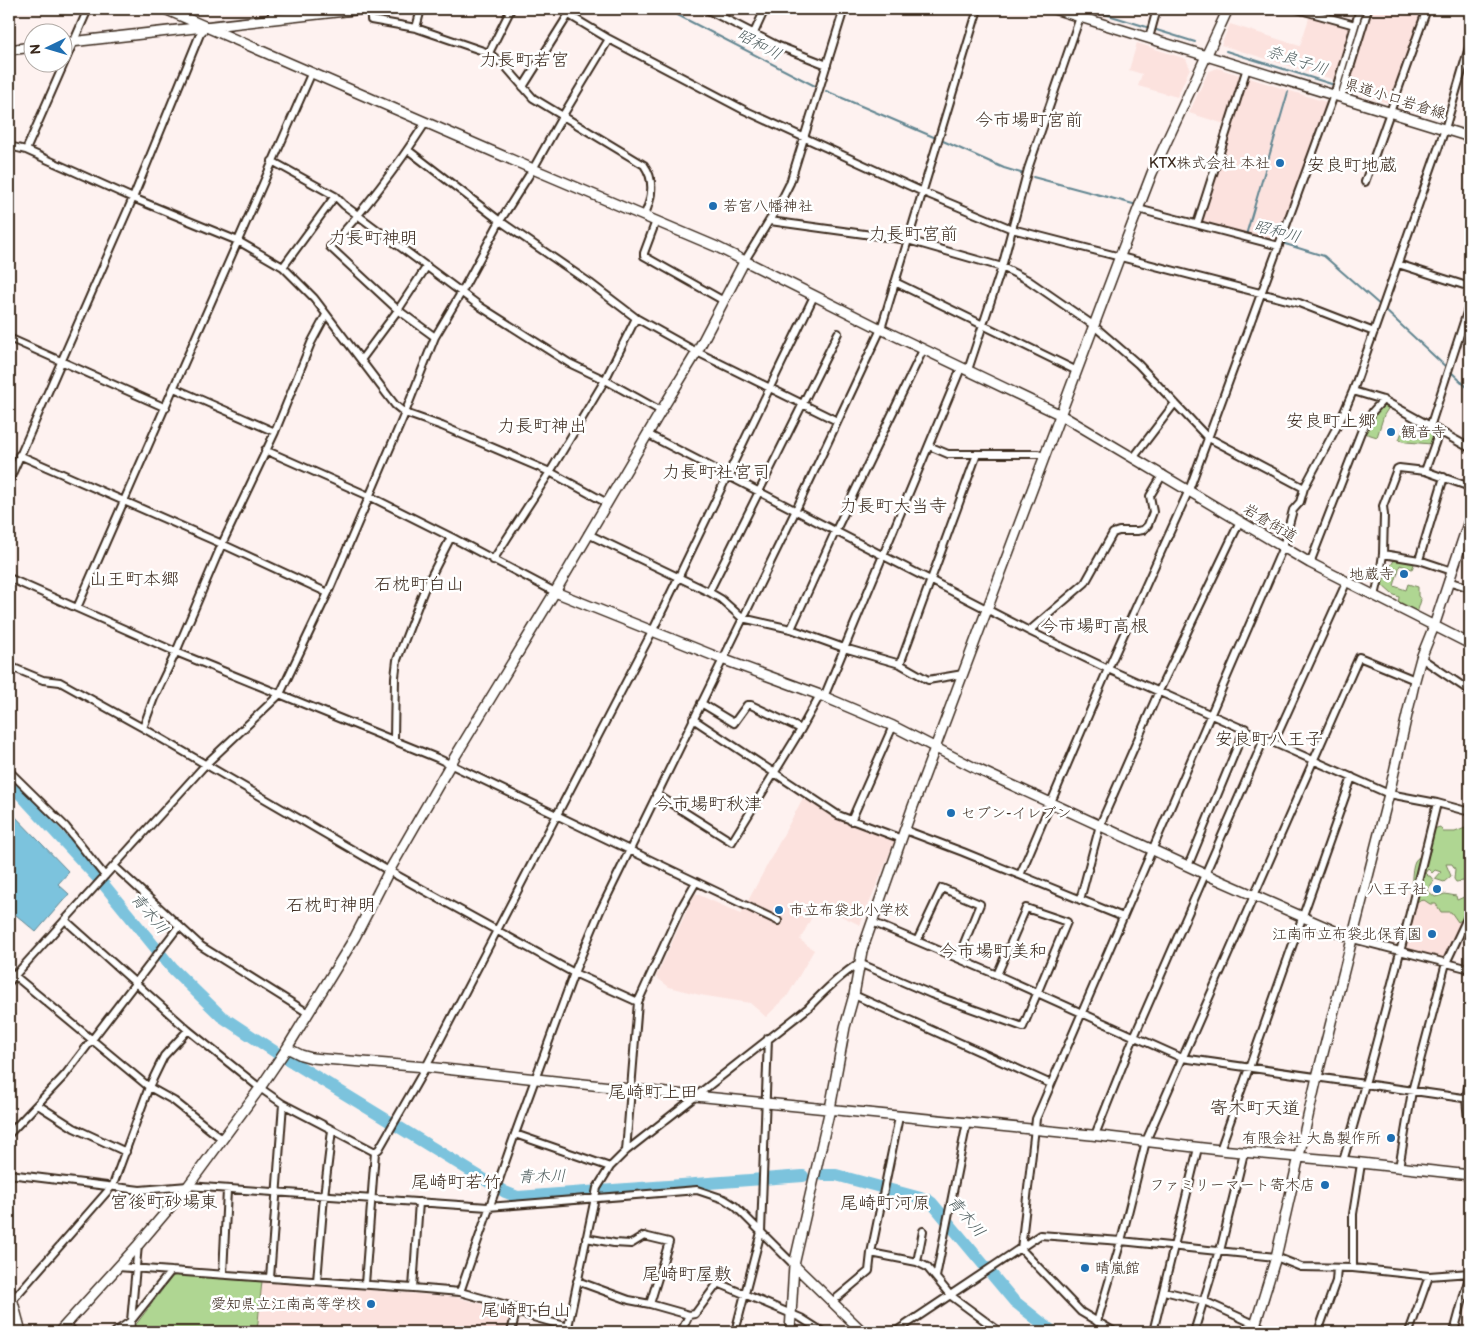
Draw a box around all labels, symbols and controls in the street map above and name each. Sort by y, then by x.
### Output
north arrow [22,22,72,72]
water label: 昭和川 [733,25,785,65]
water label: 奈良子川 [1264,42,1330,80]
text: N [27,43,44,55]
district label: 力長町若宮 [479,50,569,71]
street label: 県道小口岩倉線 [1342,75,1448,123]
district label: 今市場町宮前 [975,110,1083,131]
place label: KTX株式会社 本社 [1149,154,1270,173]
district label: 安良町地蔵 [1307,155,1397,176]
marker: KTX株式会社 本社 [1274,157,1286,169]
place label: 若宮八幡神社 [723,197,813,216]
marker: 若宮八幡神社 [707,200,719,212]
water label: 昭和川 [1251,217,1303,247]
district label: 力長町宮前 [868,224,958,245]
district label: 力長町神明 [328,228,418,249]
district label: 安良町上郷 [1286,411,1376,432]
district label: 力長町神出 [497,416,587,437]
place label: 観音寺 [1401,423,1446,442]
marker: 観音寺 [1385,426,1397,438]
district label: 力長町社宮司 [662,462,770,483]
district label: 力長町大当寺 [839,496,947,517]
street label: 岩倉街道 [1239,499,1301,547]
place label: 地蔵寺 [1349,565,1394,584]
marker: 地蔵寺 [1398,568,1410,580]
district label: 山王町本郷 [89,569,179,590]
district label: 石枕町白山 [374,574,464,595]
district label: 今市場町高根 [1040,616,1149,637]
district label: 安良町八王子 [1215,729,1323,750]
district label: 今市場町秋津 [654,794,762,815]
place label: セブン-イレブン [961,804,1072,823]
marker: セブン-イレブン [945,807,957,819]
place label: 八王子社 [1367,880,1427,899]
marker: 八王子社 [1431,883,1443,895]
water label: 青木川 [127,889,171,939]
district label: 石枕町神明 [286,895,376,916]
place label: 市立布袋北小学校 [789,901,909,920]
marker: 市立布袋北小学校 [773,904,785,916]
place label: 江南市立布袋北保育園 [1272,925,1422,944]
marker: 江南市立布袋北保育園 [1426,928,1438,940]
district label: 今市場町美和 [939,941,1047,962]
district label: 尾崎町上田 [608,1082,698,1103]
district label: 寄木町天道 [1210,1098,1300,1119]
place label: 有限会社 大島製作所 [1242,1129,1381,1148]
marker: 有限会社 大島製作所 [1385,1132,1397,1144]
water label: 青木川 [518,1167,566,1187]
district label: 尾崎町若竹 [411,1172,501,1193]
place label: ファミリーマート寄木店 [1150,1176,1315,1195]
marker: ファミリーマート寄木店 [1319,1179,1331,1191]
district label: 宮後町砂場東 [110,1192,218,1213]
district label: 尾崎町河原 [840,1193,930,1214]
water label: 青木川 [943,1193,989,1241]
place label: 晴嵐館 [1095,1259,1140,1278]
marker: 晴嵐館 [1079,1262,1091,1274]
district label: 尾崎町屋敷 [642,1264,732,1285]
place label: 愛知県立江南高等学校 [211,1295,361,1314]
marker: 愛知県立江南高等学校 [365,1298,377,1310]
district label: 尾崎町白山 [481,1300,571,1321]

